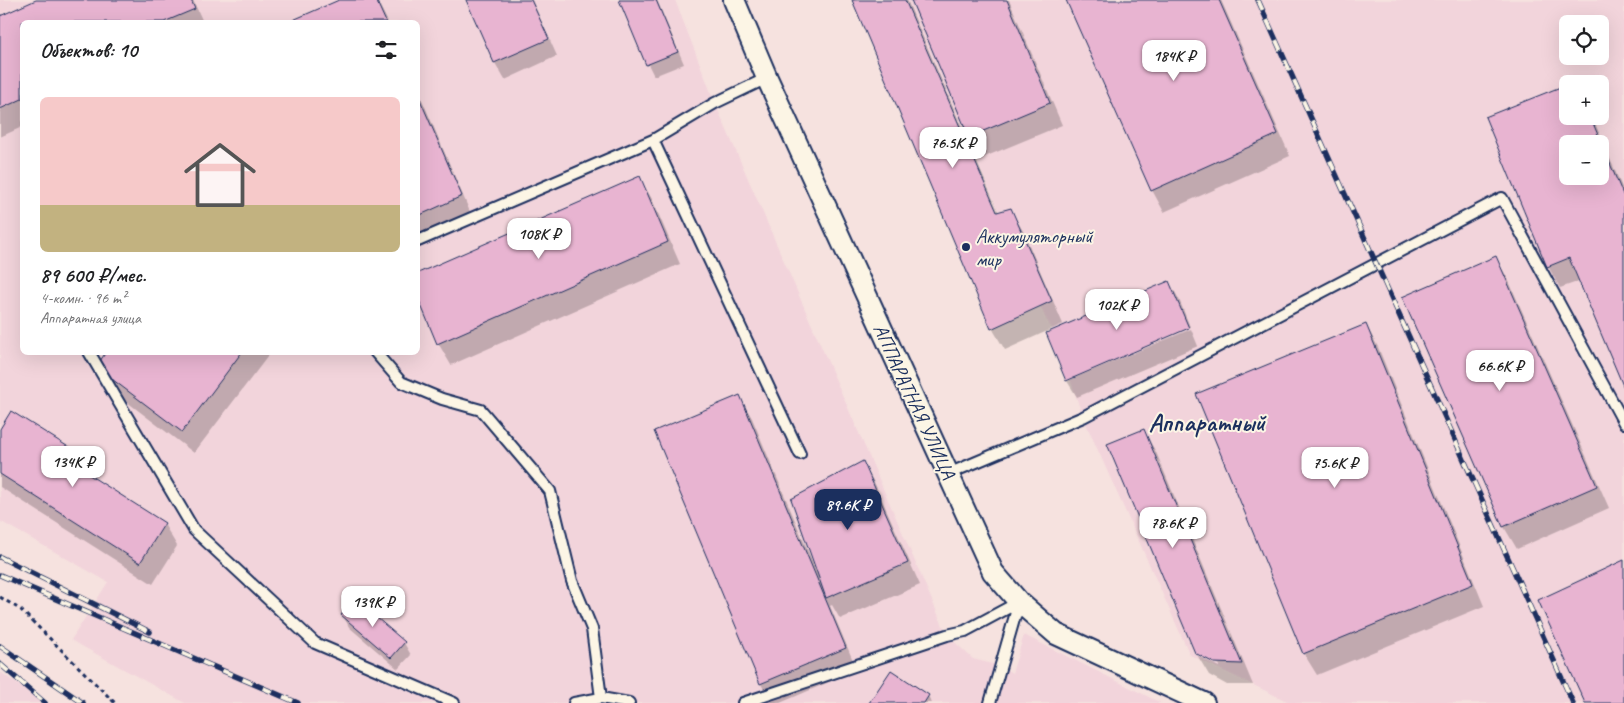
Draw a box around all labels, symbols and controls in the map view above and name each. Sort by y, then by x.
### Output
map controls [1559,15,1609,185]
button: locate [1559,15,1609,65]
icon: filters [372,36,400,64]
text: Объектов: 10 [40,37,137,63]
pin: 184K ₽ [1133,39,1215,82]
text: 184K ₽ [1153,46,1195,66]
button: + [1559,75,1609,125]
pin: 76.5K ₽ [907,126,999,169]
icon: home [175,130,265,220]
text: 76.5K ₽ [930,133,976,153]
button: − [1559,135,1609,185]
pin: 108K ₽ [498,218,580,260]
text: 108K ₽ [518,224,560,244]
place label: Аккумуляторный мир [976,224,1094,272]
marker: Аккумуляторный мир [960,241,972,253]
text: 89 600 ₽/мес. [40,262,146,288]
text: 4-комн. · 96 m² [40,288,126,308]
pin: 102K ₽ [1076,288,1158,331]
text: 102K ₽ [1096,295,1138,315]
text: Аппаратная улица [40,308,141,328]
street label: АППАРАТНАЯ УЛИЦА [868,320,962,483]
pin: 66.6K ₽ [1454,350,1546,392]
text: 66.6K ₽ [1477,356,1523,376]
district label: Аппаратный [1149,407,1268,439]
pin: 134K ₽ [32,446,114,488]
pin: 75.6K ₽ [1289,446,1381,489]
text: 134K ₽ [52,452,94,472]
text: 75.6K ₽ [1312,453,1358,473]
pin: 89.6K ₽ [802,488,894,531]
text: 89.6K ₽ [825,495,871,515]
pin: 78.6K ₽ [1127,506,1219,549]
text: 78.6K ₽ [1150,513,1196,533]
pin: 139K ₽ [332,586,414,628]
text: 139K ₽ [352,592,394,612]

